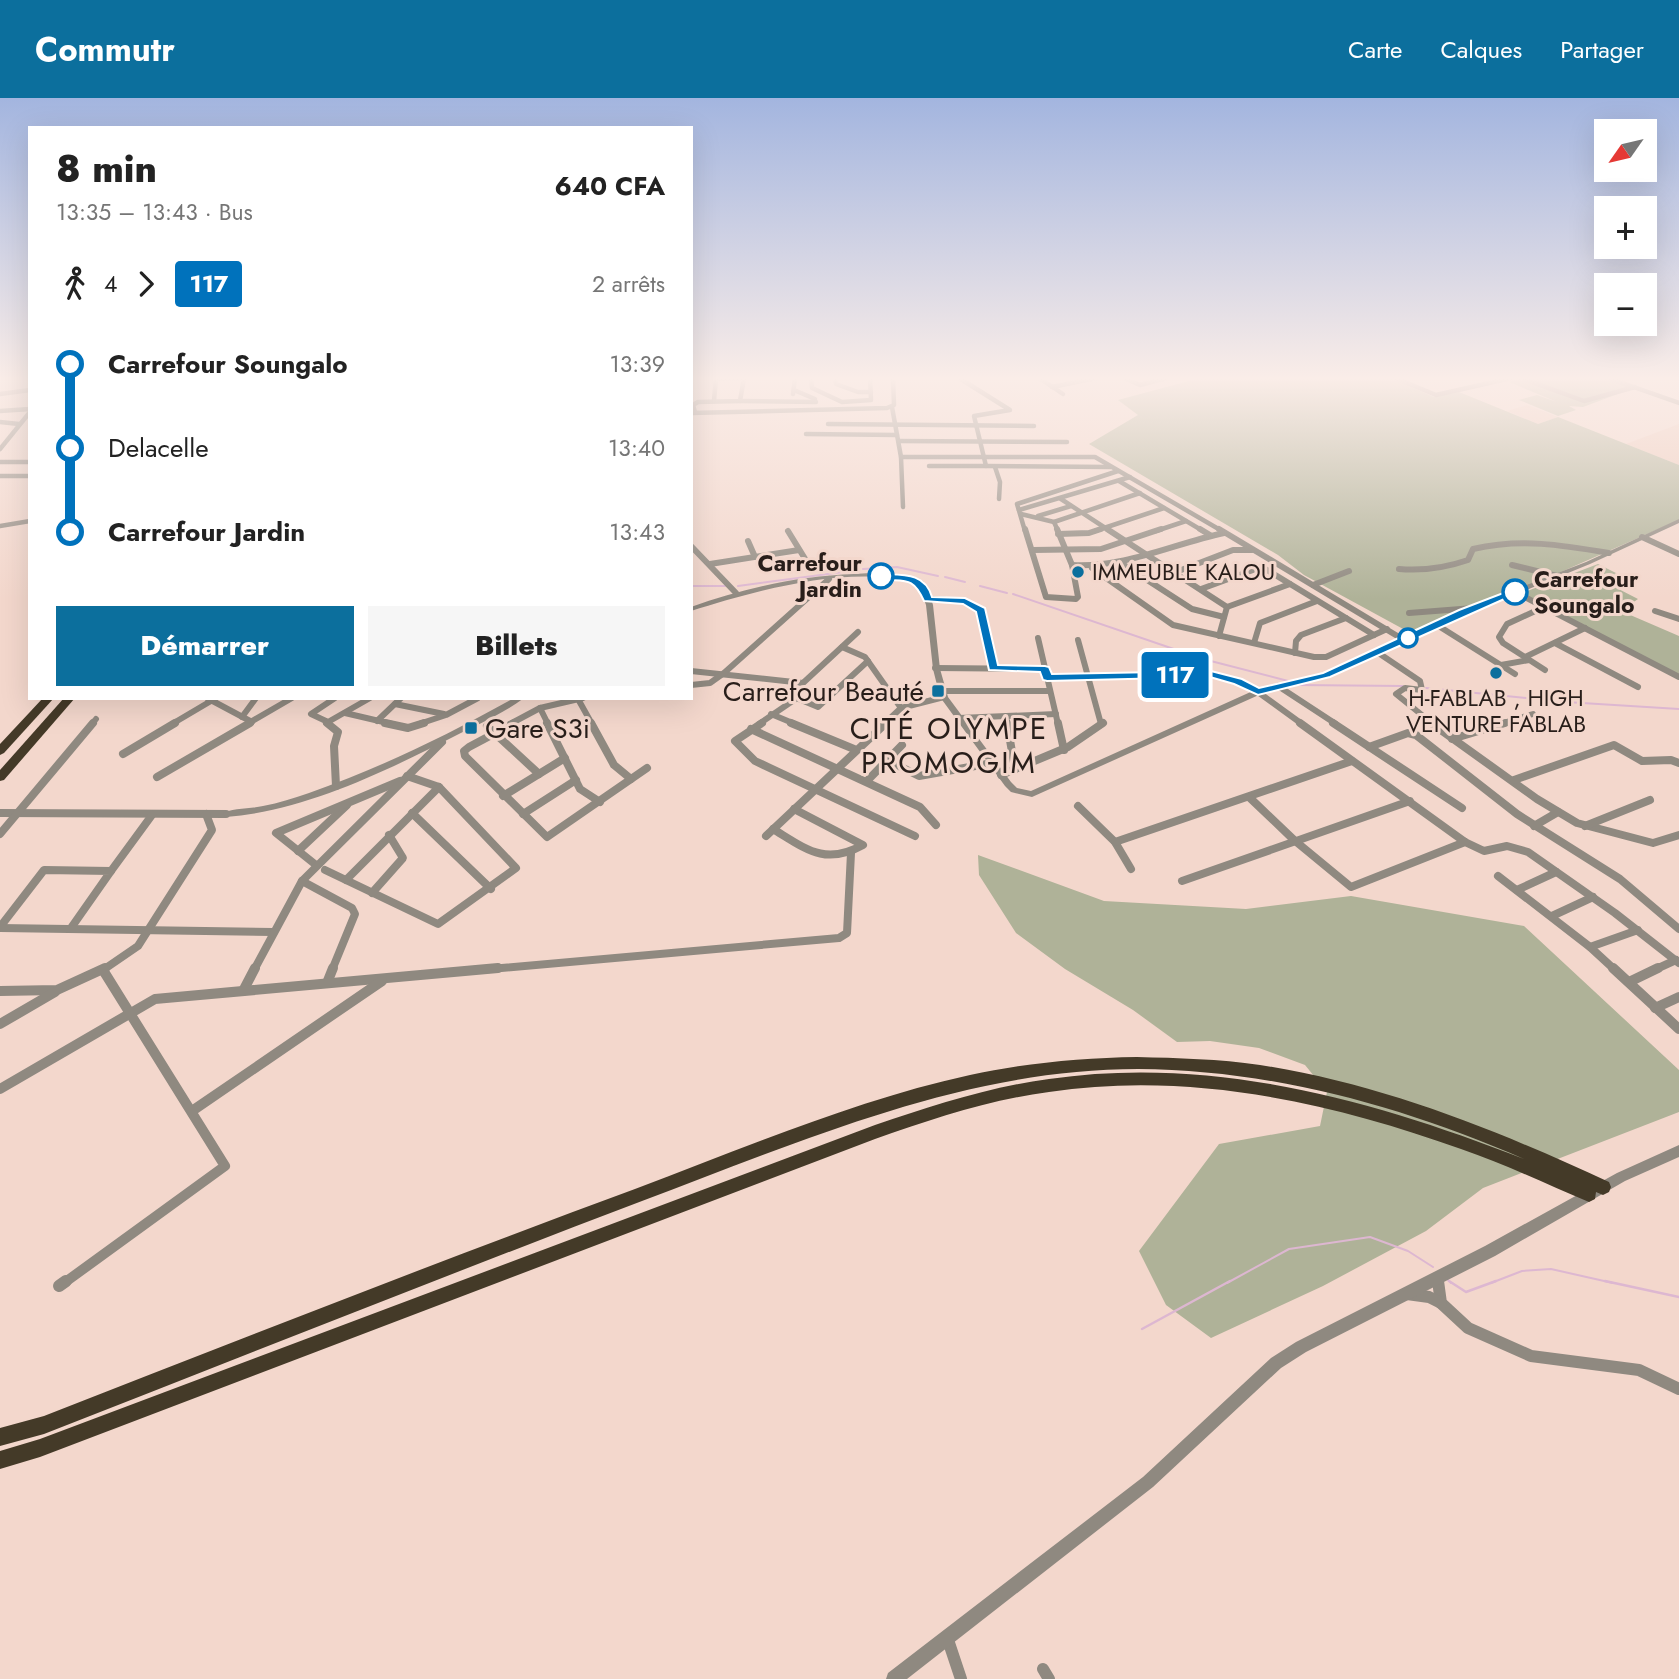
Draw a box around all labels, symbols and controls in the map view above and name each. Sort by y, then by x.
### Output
text: Commutr [35,26,175,73]
text: Carte [1348,32,1402,67]
text: Calques [1440,32,1522,67]
text: Partager [1560,32,1644,67]
north arrow [1594,119,1657,182]
map controls [1594,119,1657,336]
text: 8 min [56,141,157,196]
text: 640 CFA [555,167,665,205]
text: 13:35 – 13:43 · Bus [56,195,253,229]
button: + [1594,196,1657,259]
icon: walk [56,265,94,303]
icon: forward [127,265,165,303]
text: 117 [189,266,228,301]
text: 4 [104,267,117,301]
text: 2 arrêts [592,267,665,301]
button: − [1594,273,1657,336]
text: Carrefour Soungalo [108,345,348,383]
text: 13:39 [609,347,665,381]
text: Delacelle [108,429,209,467]
text: 13:40 [608,431,665,465]
text: Carrefour Jardin [108,513,305,551]
text: 13:43 [609,515,665,549]
place label: Carrefour Jardin [758,546,863,606]
place label: IMMEUBLE KALOU [1092,555,1275,589]
place label: Carrefour Soungalo [1534,562,1639,622]
marker: Carrefour Jardin [868,563,894,589]
marker: IMMEUBLE KALOU [1070,564,1086,580]
marker: Carrefour Soungalo [1502,579,1528,605]
button: Démarrer [56,606,354,686]
button: Billets [368,606,665,686]
unlabelled marker [1398,628,1418,648]
line badge: 117 [1135,652,1215,698]
text: 117 [1156,657,1194,692]
marker: H-FABLAB , HIGH VENTURE FABLAB [1488,665,1504,681]
place label: Carrefour Beauté [723,671,924,712]
place label: H-FABLAB , HIGH VENTURE FABLAB [1406,681,1586,741]
marker: Carrefour Beauté [930,683,946,699]
district label: CITÉ OLYMPE PROMOGIM [850,707,1048,784]
place label: Gare S3i [485,708,590,749]
marker: Gare S3i [463,720,479,736]

